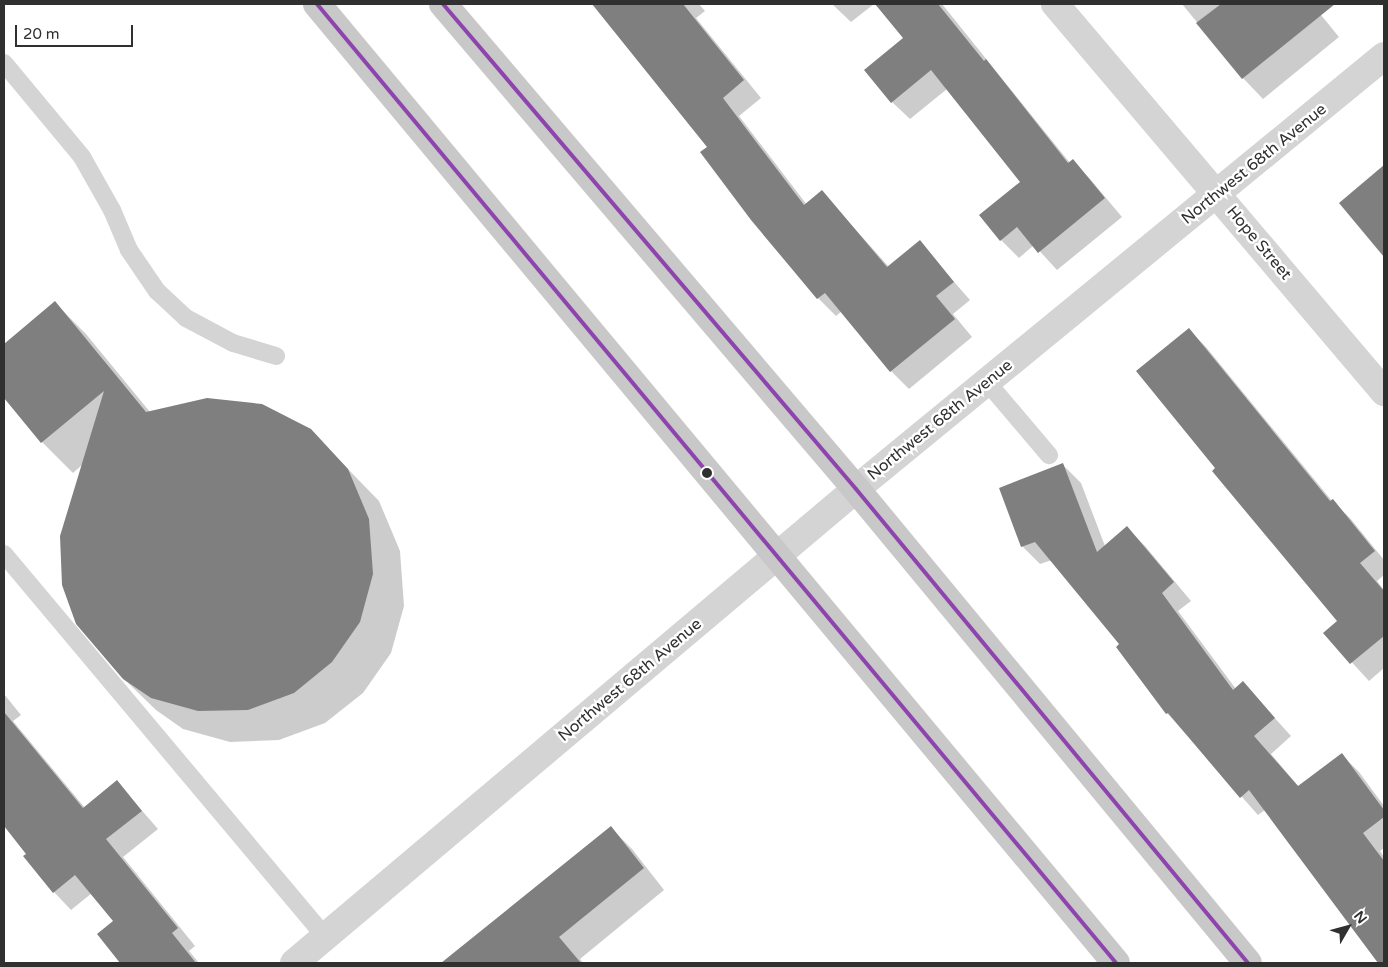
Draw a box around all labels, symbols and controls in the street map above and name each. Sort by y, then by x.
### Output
scale bar [18,15,135,47]
text: 20 m [23,25,60,43]
street label: Northwest 68th Avenue [1178,100,1330,228]
street label: Hope Street [1223,202,1295,284]
street label: Northwest 68th Avenue [864,356,1016,484]
unlabelled marker [702,468,712,478]
street label: Northwest 68th Avenue [554,614,706,746]
north arrow [1323,902,1373,952]
text: N [1350,908,1370,927]

